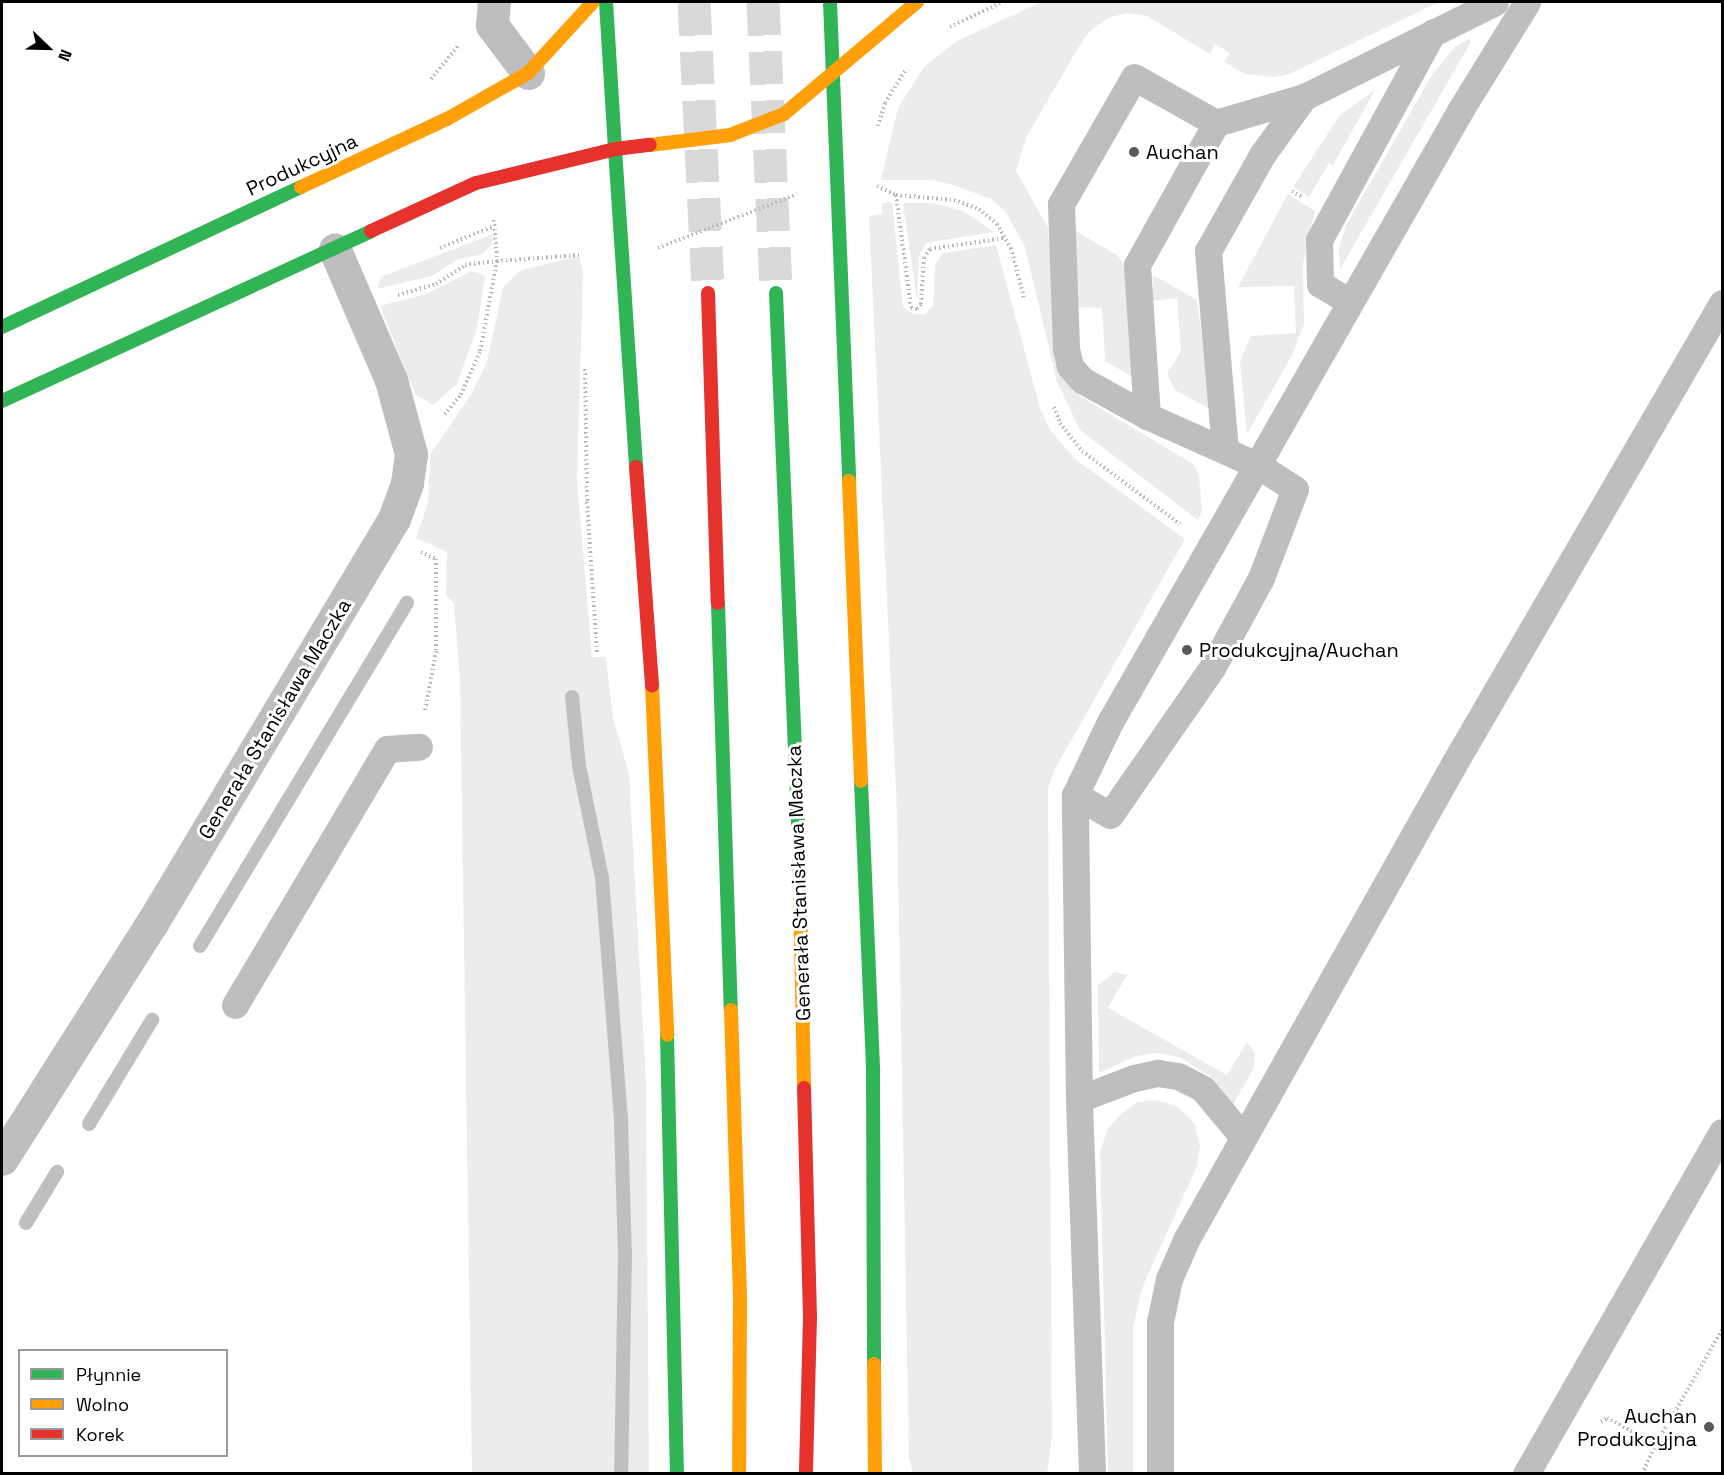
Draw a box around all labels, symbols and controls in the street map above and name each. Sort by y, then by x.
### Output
north arrow [18,18,78,78]
text: N [53,46,77,64]
street label: Produkcyjna [243,129,361,201]
place label: Auchan [1146,140,1219,164]
marker: Auchan [1127,145,1141,159]
street label: Generała Stanisława Maczka [194,594,356,844]
place label: Produkcyjna/Auchan [1199,638,1399,662]
marker: Produkcyjna/Auchan [1180,643,1194,657]
street label: Generała Stanisława Maczka [782,745,816,1021]
legend [18,1349,228,1457]
text: Płynnie [76,1363,141,1386]
text: Wolno [76,1393,129,1416]
place label: Auchan Produkcyjna [1577,1404,1697,1451]
marker: Auchan Produkcyjna [1702,1420,1716,1434]
text: Korek [76,1423,125,1446]

